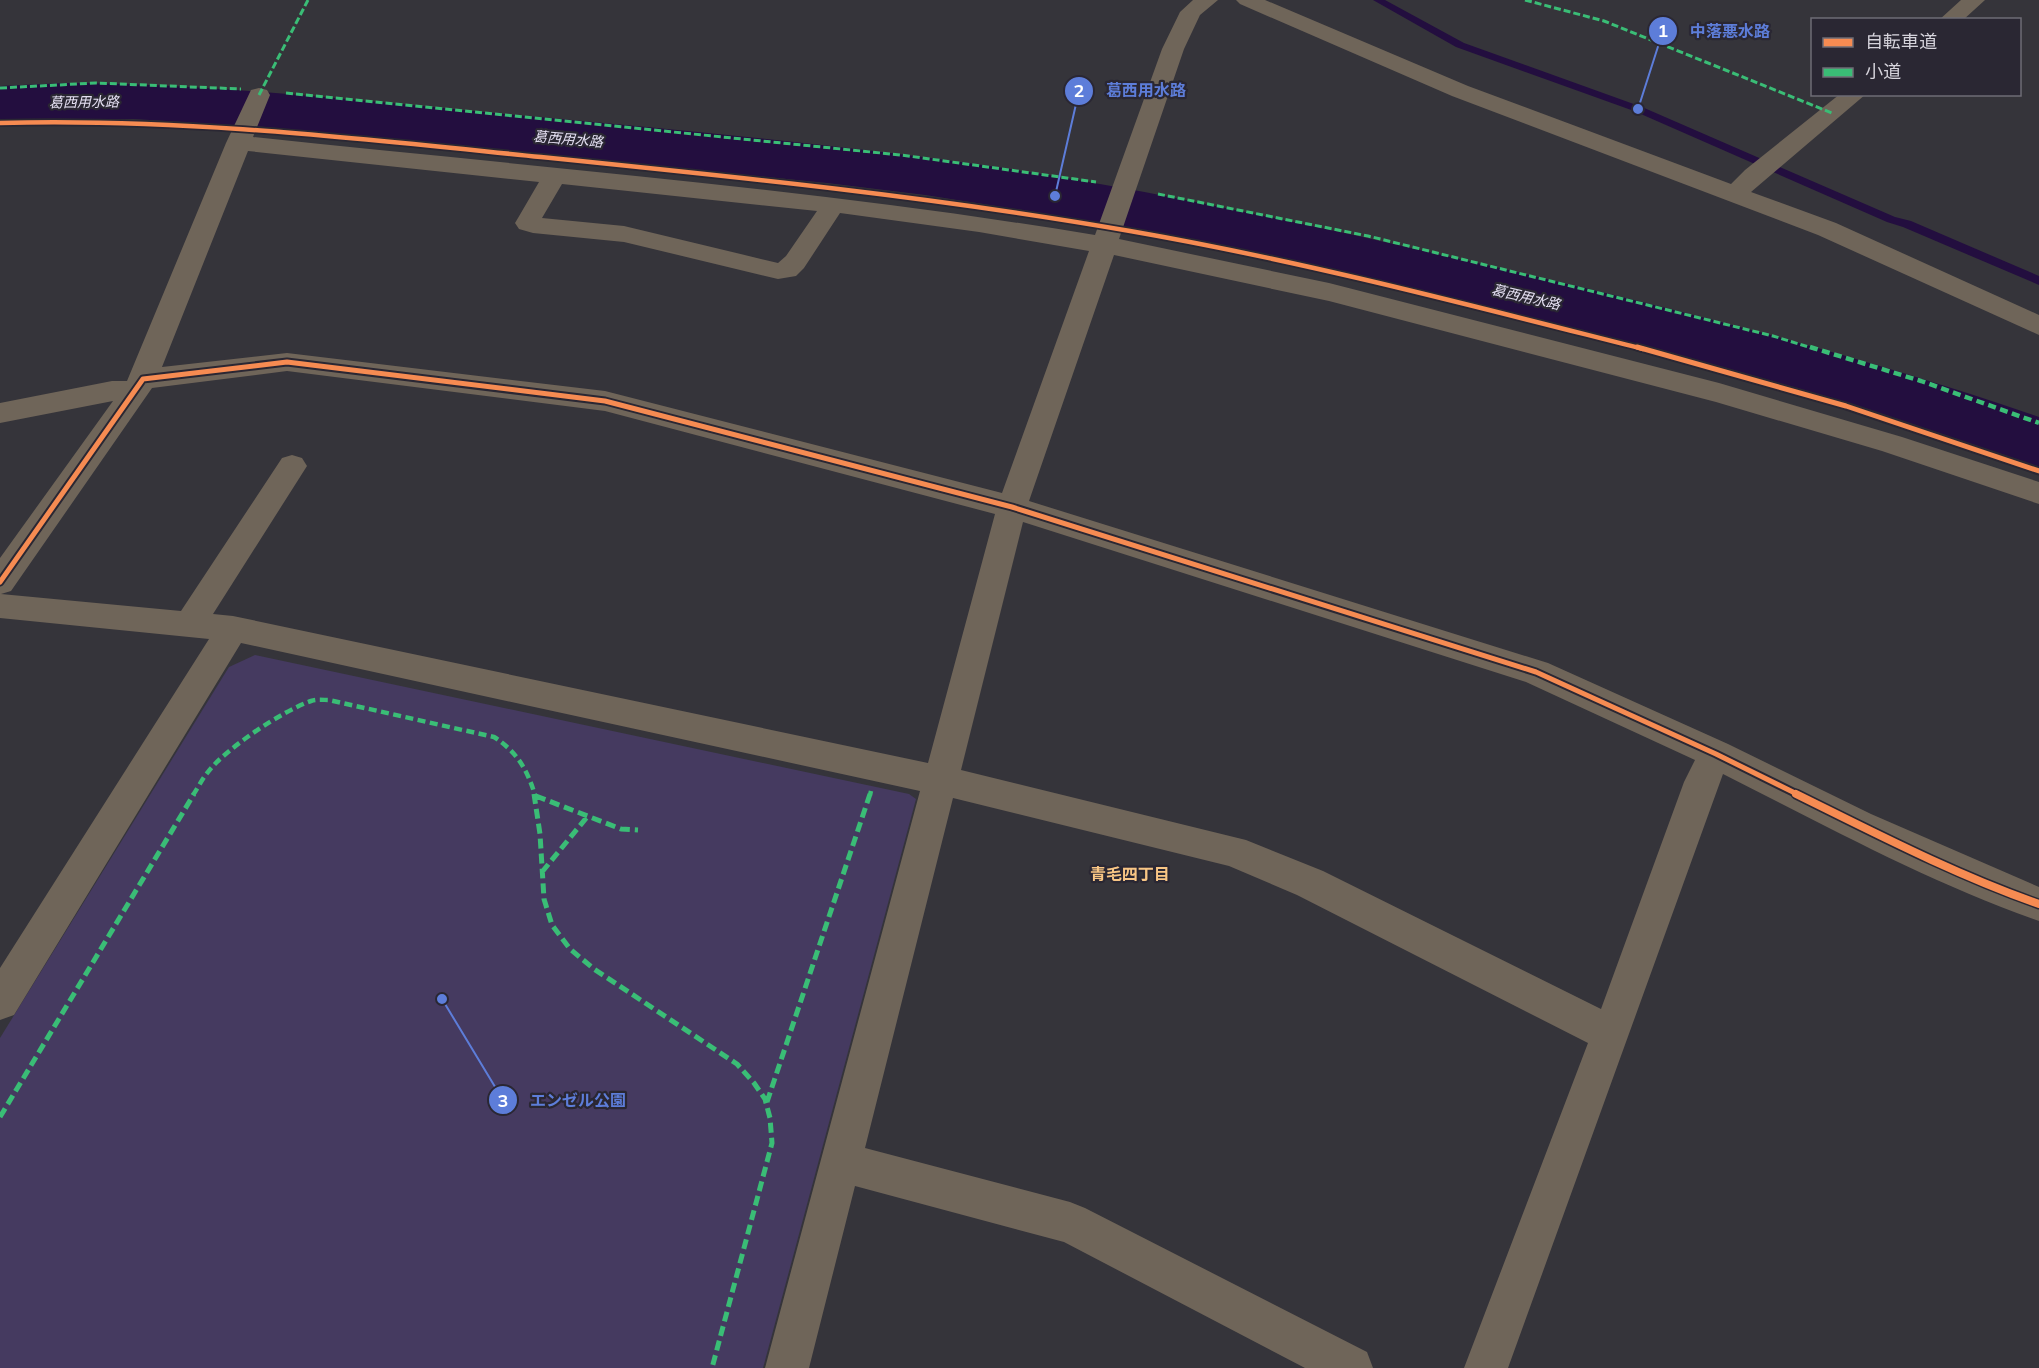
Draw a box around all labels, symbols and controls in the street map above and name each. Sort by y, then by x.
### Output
callout: 中落悪水路 [1648,14,1782,48]
legend [1811,18,2021,96]
text: 1 [1658,19,1668,42]
text: 中落悪水路 [1690,21,1770,41]
text: 自転車道 [1865,30,1937,53]
text: 小道 [1865,60,1901,83]
callout: 葛西用水路 [1064,74,1198,108]
text: 2 [1074,79,1084,102]
text: 葛西用水路 [1106,80,1186,100]
water label: 葛西用水路 [49,92,120,112]
water label: 葛西用水路 [532,127,605,151]
water label: 葛西用水路 [1490,280,1563,314]
district label: 青毛四丁目 [1090,864,1170,884]
callout: エンゼル公園 [488,1083,638,1117]
text: 3 [498,1089,508,1112]
text: エンゼル公園 [530,1090,626,1110]

